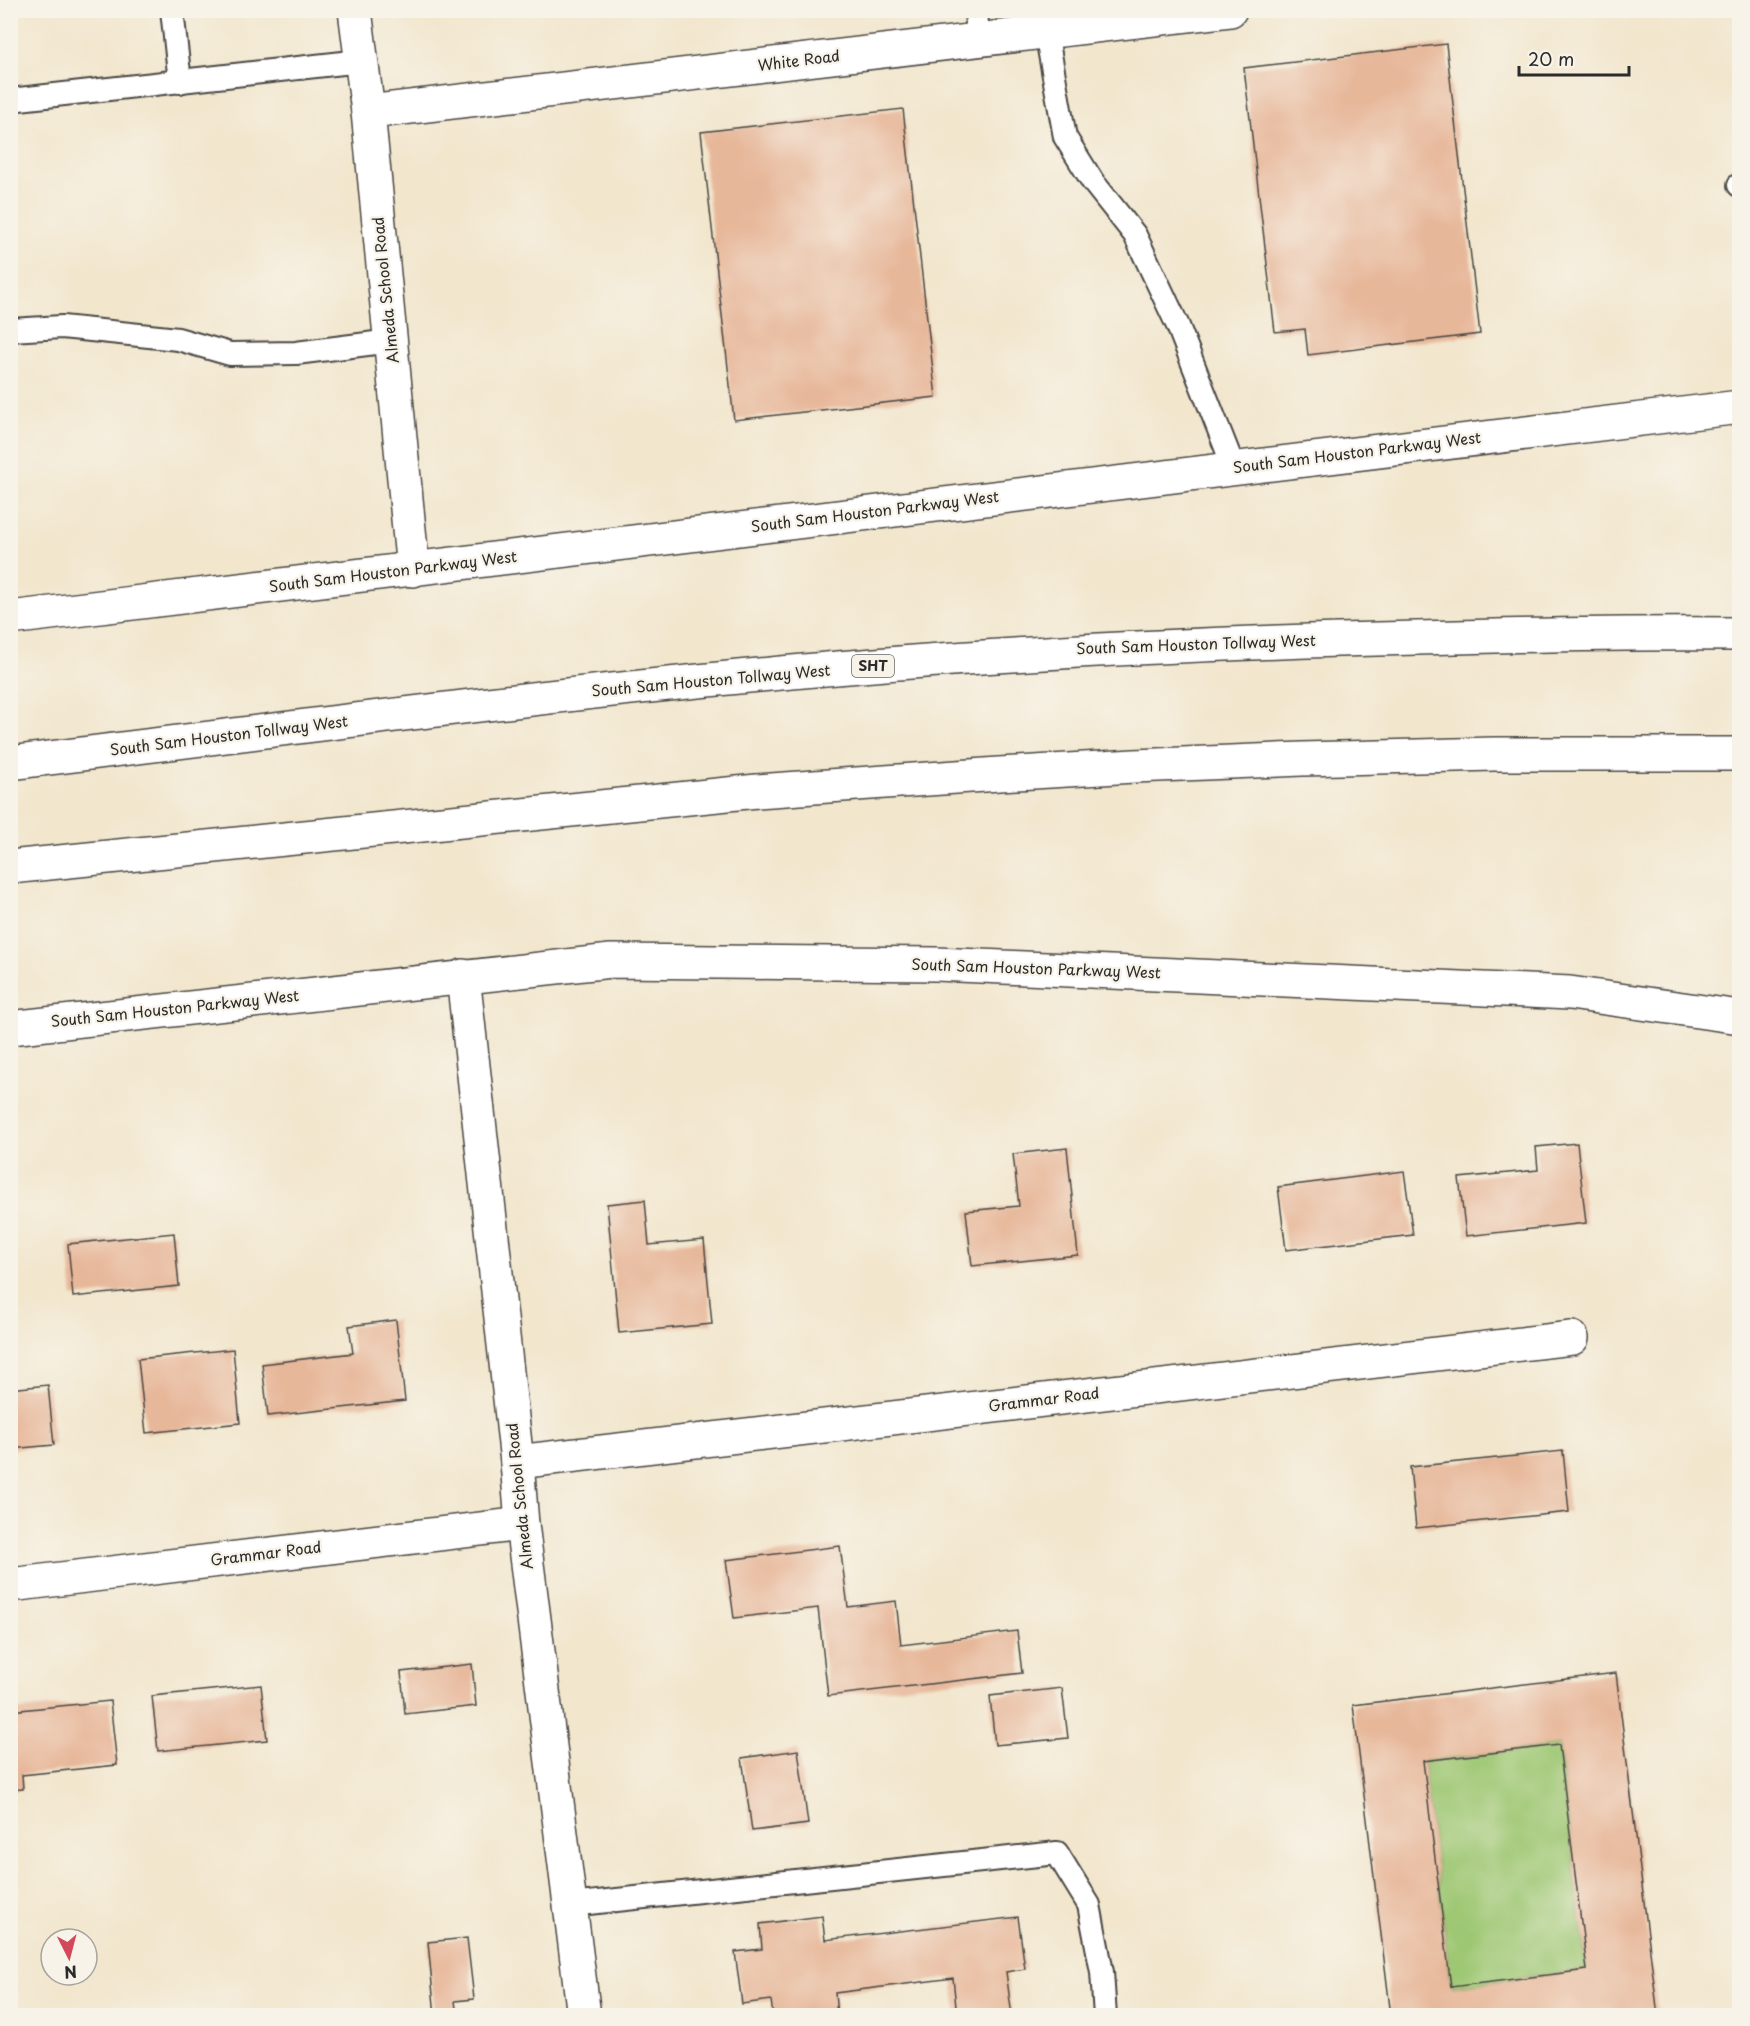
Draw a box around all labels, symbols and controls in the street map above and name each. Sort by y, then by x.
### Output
scale bar [1519,39,1628,77]
street label: White Road [756,43,841,76]
text: 20 m [1528,45,1574,72]
street label: Almeda School Road [365,216,404,365]
street label: South Sam Houston Parkway West [1232,425,1482,478]
street label: South Sam Houston Parkway West [750,484,1000,537]
street label: South Sam Houston Parkway West [268,544,518,597]
street label: South Sam Houston Tollway West [1076,628,1316,659]
road number: SHT [852,655,894,677]
street label: South Sam Houston Tollway West [591,658,831,701]
street label: South Sam Houston Tollway West [108,708,349,761]
street label: South Sam Houston Parkway West [911,952,1161,983]
street label: South Sam Houston Parkway West [50,983,300,1032]
street label: Grammar Road [987,1380,1101,1417]
street label: Almeda School Road [499,1422,538,1571]
street label: Grammar Road [209,1534,323,1571]
north arrow [39,1927,99,1987]
text: N [63,1960,78,1986]

